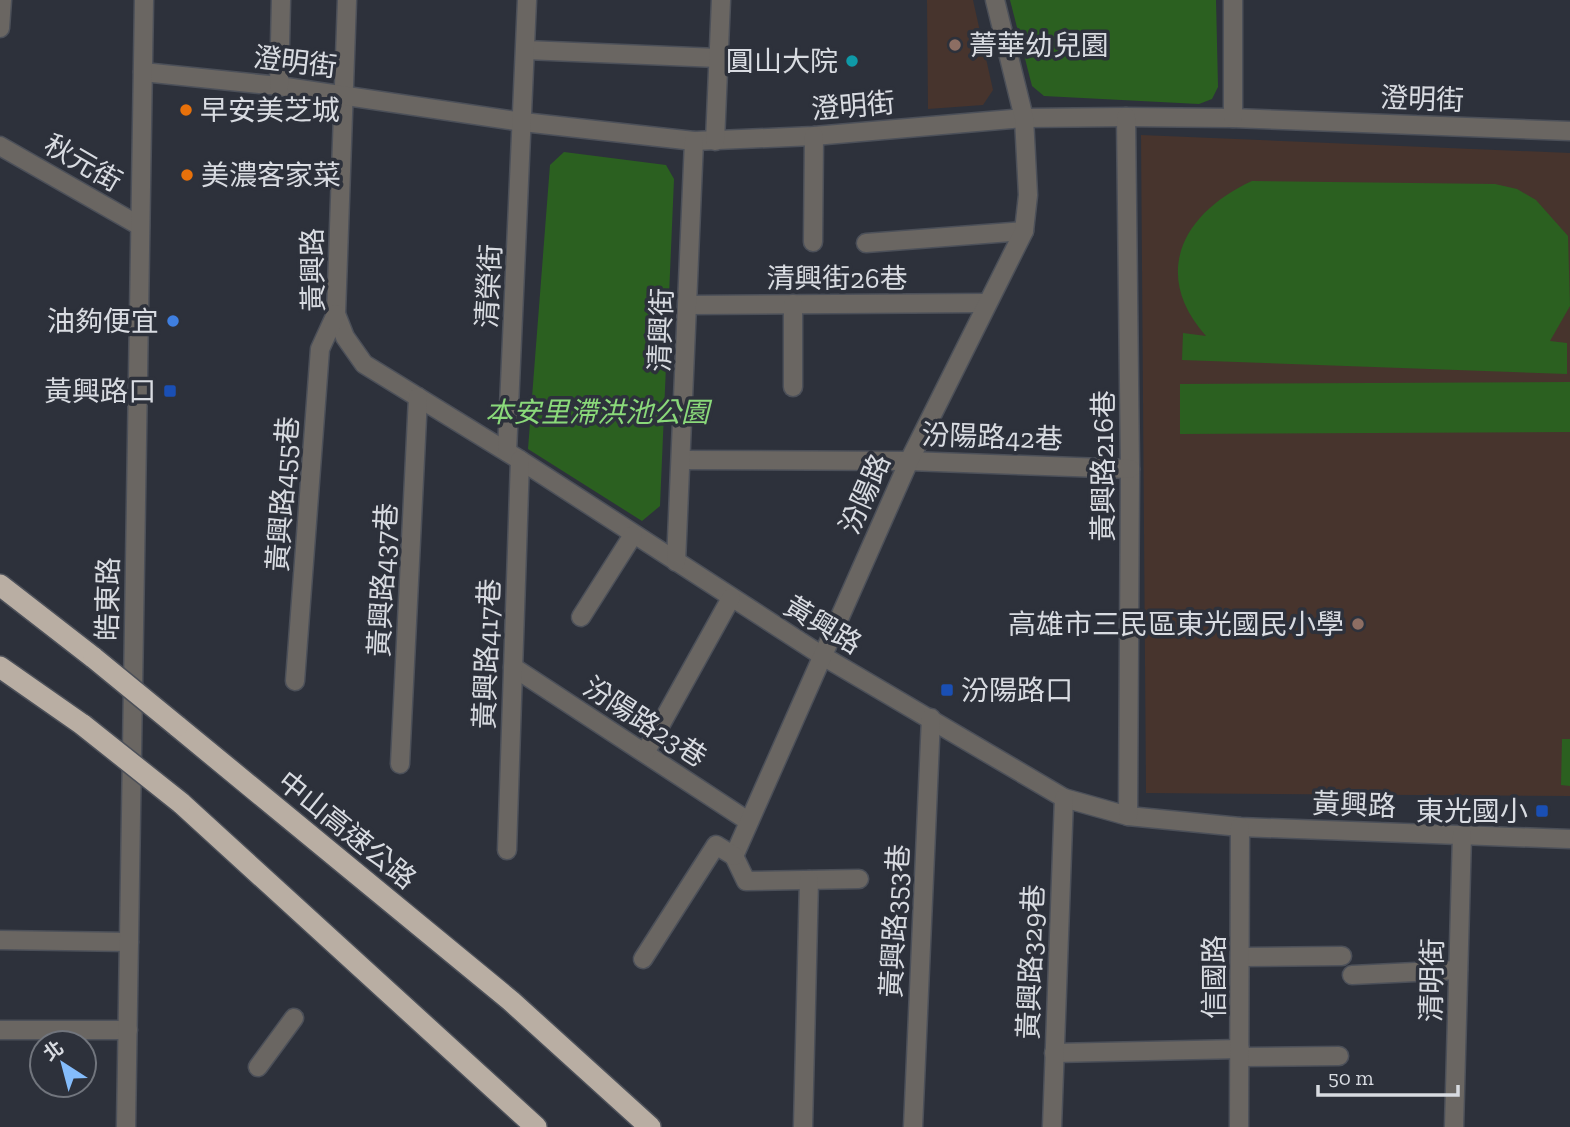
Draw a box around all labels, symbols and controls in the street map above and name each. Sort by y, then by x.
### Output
place label: 菁華幼兒園 [969,29,1109,62]
marker: 菁華幼兒園 [947,37,963,53]
street label: 澄明街 [251,41,339,83]
place label: 圓山大院 [726,45,838,78]
marker: 圓山大院 [844,53,860,69]
street label: 澄明街 [1379,81,1465,117]
street label: 澄明街 [810,86,896,126]
place label: 早安美芝城 [200,94,340,127]
marker: 早安美芝城 [178,102,194,118]
street label: 秋元街 [38,128,128,198]
place label: 美濃客家菜 [201,159,341,192]
marker: 美濃客家菜 [179,167,195,183]
street label: 黃興路 [296,228,330,312]
street label: 清榮街 [470,243,508,329]
street label: 清興街26巷 [766,262,908,295]
street label: 清興街 [643,287,679,373]
place label: 油夠便宜 [47,305,159,338]
marker: 油夠便宜 [165,313,181,329]
place label: 黃興路口 [44,375,156,408]
marker: 黃興路口 [162,383,178,399]
street label: 黃興路216巷 [1087,390,1120,542]
park label: 本安里滯洪池公園 [485,396,713,429]
street label: 黃興路455巷 [261,415,305,573]
street label: 汾陽路42巷 [921,418,1063,456]
street label: 汾陽路 [833,449,897,539]
street label: 黃興路437巷 [362,502,404,658]
street label: 皓東路 [91,557,125,641]
street label: 黃興路417巷 [468,578,506,730]
street label: 黃興路 [778,589,868,661]
place label: 高雄市三民區東光國民小學 [1008,608,1344,641]
marker: 高雄市三民區東光國民小學 [1350,616,1366,632]
street label: 汾陽路23巷 [577,670,713,774]
place label: 汾陽路口 [961,674,1073,707]
marker: 汾陽路口 [939,682,955,698]
street label: 中山高速公路 [271,764,423,896]
street label: 黃興路 [1311,787,1397,823]
place label: 東光國小 [1416,795,1528,828]
marker: 東光國小 [1534,803,1550,819]
street label: 黃興路353巷 [874,843,916,999]
street label: 黃興路329巷 [1012,884,1050,1040]
street label: 信國路 [1198,935,1231,1019]
street label: 清明街 [1415,938,1449,1022]
north arrow [28,1029,98,1099]
text: 北 [39,1036,68,1066]
scale bar [1318,1054,1458,1098]
text: 50 m [1328,1065,1374,1090]

